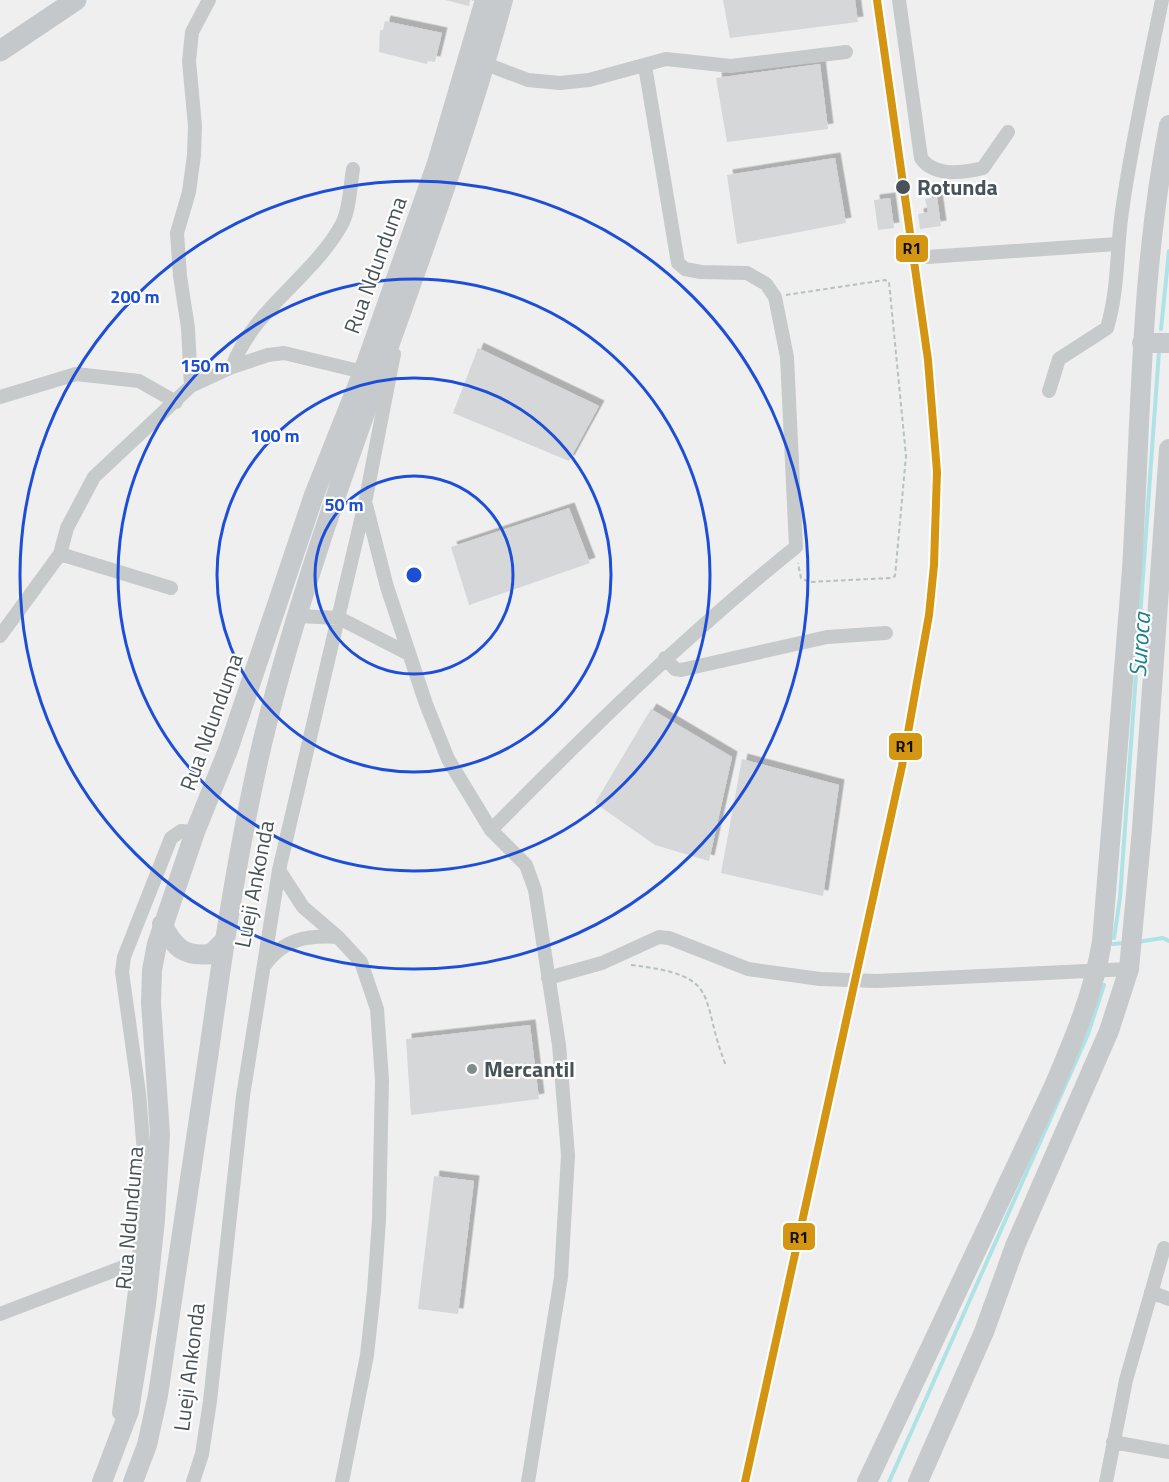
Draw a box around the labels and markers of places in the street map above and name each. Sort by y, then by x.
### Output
place label: Rotunda [917,170,998,204]
marker: Rotunda [894,178,912,196]
centre of rings [404,565,424,585]
place label: Mercantil [484,1052,575,1086]
marker: Mercantil [465,1062,479,1076]

